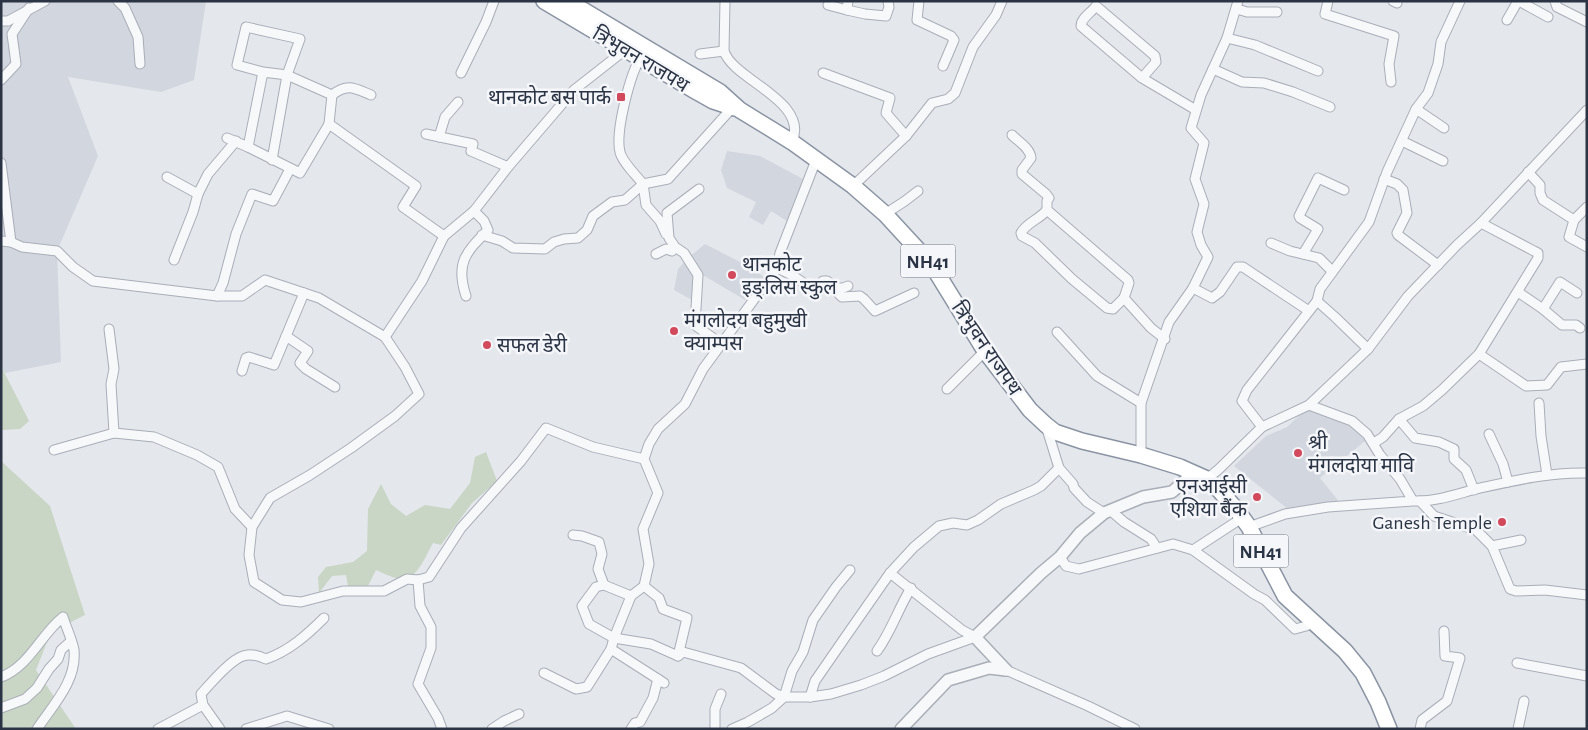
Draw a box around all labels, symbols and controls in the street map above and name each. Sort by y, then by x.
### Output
street label: त्रिभुवन राजपथ [588,21,695,99]
place label: थानकोट बस पार्क [488,85,612,108]
marker: थानकोट बस पार्क [615,91,627,103]
road number: NH41 [900,245,956,278]
place label: थानकोट इङ्लिस स्कुल [742,252,837,300]
marker: थानकोट इङ्लिस स्कुल [726,269,738,281]
street label: त्रिभुवन राजपथ [946,296,1028,401]
place label: मंगलोदय बहुमुखी क्याम्पस [684,308,808,354]
marker: मंगलोदय बहुमुखी क्याम्पस [668,325,680,337]
place label: सफल डेरी [497,333,568,356]
marker: सफल डेरी [481,339,493,351]
place label: श्री मंगलदोया मावि [1308,430,1415,476]
marker: श्री मंगलदोया मावि [1292,447,1304,459]
place label: एनआईसी एशिया बैंक [1170,474,1248,520]
marker: एनआईसी एशिया बैंक [1251,491,1263,503]
place label: Ganesh Temple [1372,513,1492,533]
marker: Ganesh Temple [1496,516,1508,528]
road number: NH41 [1234,534,1288,568]

